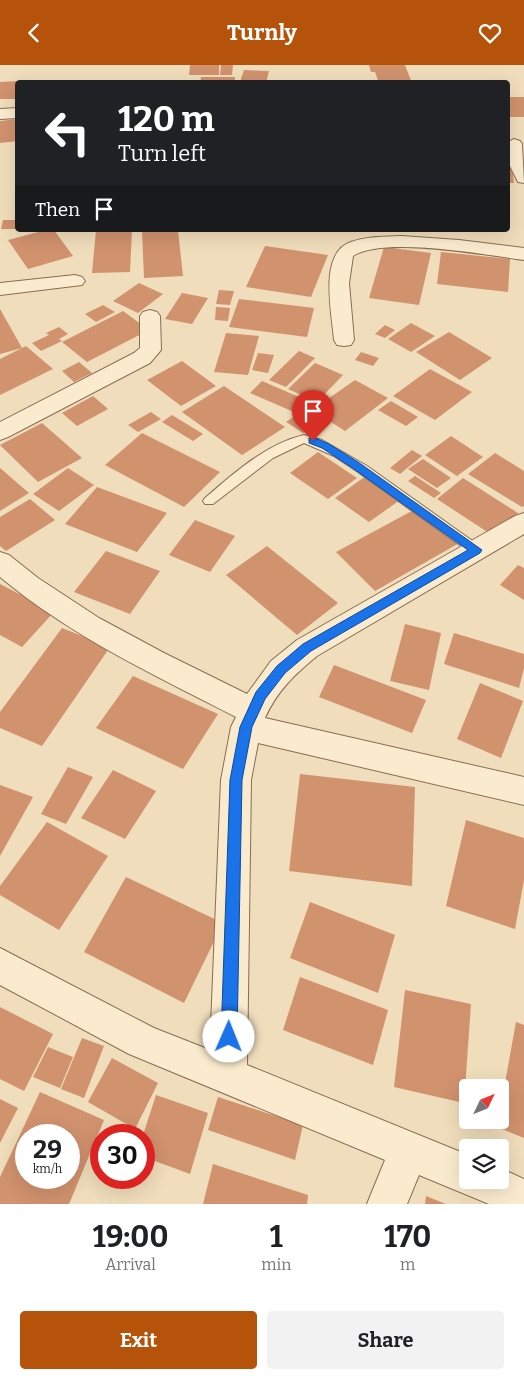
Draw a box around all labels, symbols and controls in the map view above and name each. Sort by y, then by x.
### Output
icon: back [20,19,48,47]
text: Turnly [227,19,297,46]
icon: heart [476,19,504,47]
text: 120 m [118,98,215,140]
icon: left [35,100,100,165]
text: Turn left [118,140,206,167]
icon: arrive [90,195,118,223]
text: Then [35,198,80,221]
pin [292,390,334,441]
icon: arrive [299,397,327,425]
position arrow [202,1010,254,1062]
north arrow [459,1079,509,1129]
map controls [459,1079,509,1189]
speed limit sign: 30 [90,1124,155,1189]
text: 29 [33,1135,62,1165]
button: layers [459,1139,509,1189]
text: km/h [33,1162,62,1176]
text: 19:00 [93,1219,168,1255]
text: 1 [270,1219,283,1255]
text: 170 [384,1219,431,1255]
text: Arrival [105,1255,156,1274]
text: min [261,1255,291,1274]
text: m [400,1255,415,1274]
button: Exit [20,1311,257,1369]
button: Share [267,1311,504,1369]

